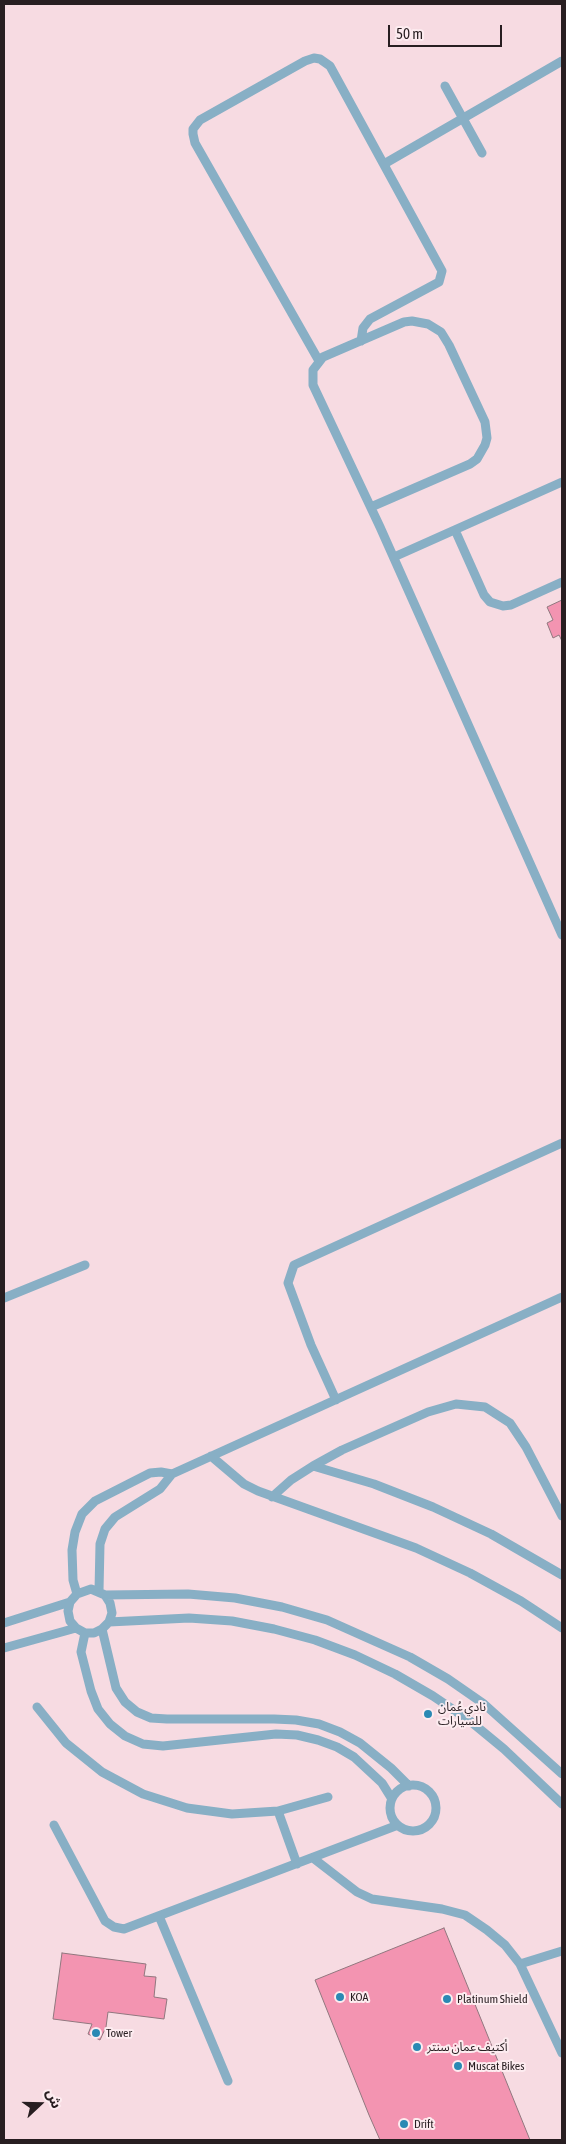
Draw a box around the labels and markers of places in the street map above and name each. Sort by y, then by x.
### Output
place label: نادي عُمان للسيارات [438,1700,486,1728]
marker: نادي عُمان للسيارات [422,1708,434,1720]
place label: KOA [350,1990,368,2004]
marker: KOA [334,1991,346,2003]
place label: Platinum Shield [457,1992,528,2006]
marker: Platinum Shield [441,1993,453,2005]
place label: Tower [106,2026,132,2040]
marker: Tower [90,2027,102,2039]
place label: أكتيف عمان سنتر [427,2040,508,2054]
marker: أكتيف عمان سنتر [411,2041,423,2053]
place label: Muscat Bikes [468,2059,524,2073]
marker: Muscat Bikes [452,2060,464,2072]
place label: Drift [414,2117,434,2131]
marker: Drift [398,2118,410,2130]

